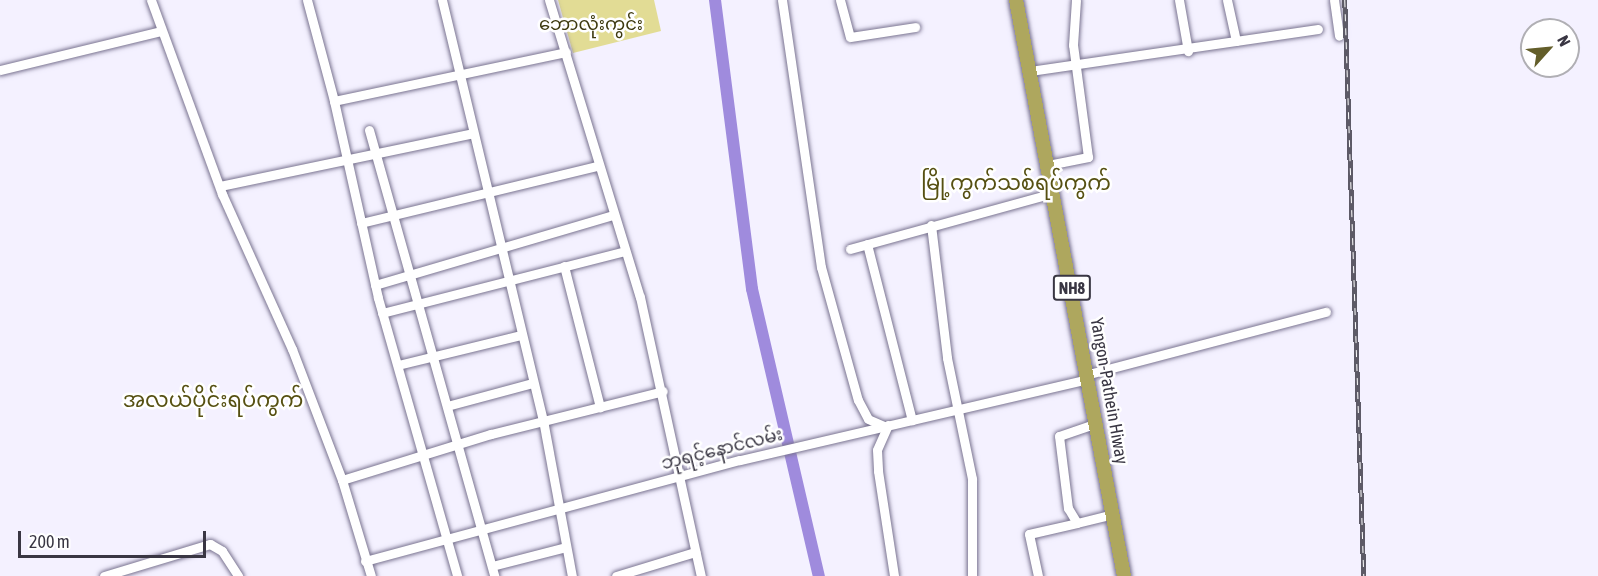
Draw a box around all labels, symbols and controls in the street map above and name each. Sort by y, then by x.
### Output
park label: ဘောလုံးကွင်း [539,13,643,35]
north arrow [1520,18,1580,78]
text: N [1554,32,1574,49]
district label: မြို့ကွက်သစ်ရပ်ကွက် [921,169,1111,195]
road number: NH8 [1052,275,1092,301]
street label: Yangon-Pathein Hiway [1085,316,1133,466]
district label: အလယ်ပိုင်းရပ်ကွက် [123,386,303,412]
street label: ဘုရင့်နောင်လမ်း [659,423,785,475]
scale bar [21,519,208,557]
text: 200 m [29,531,70,552]

